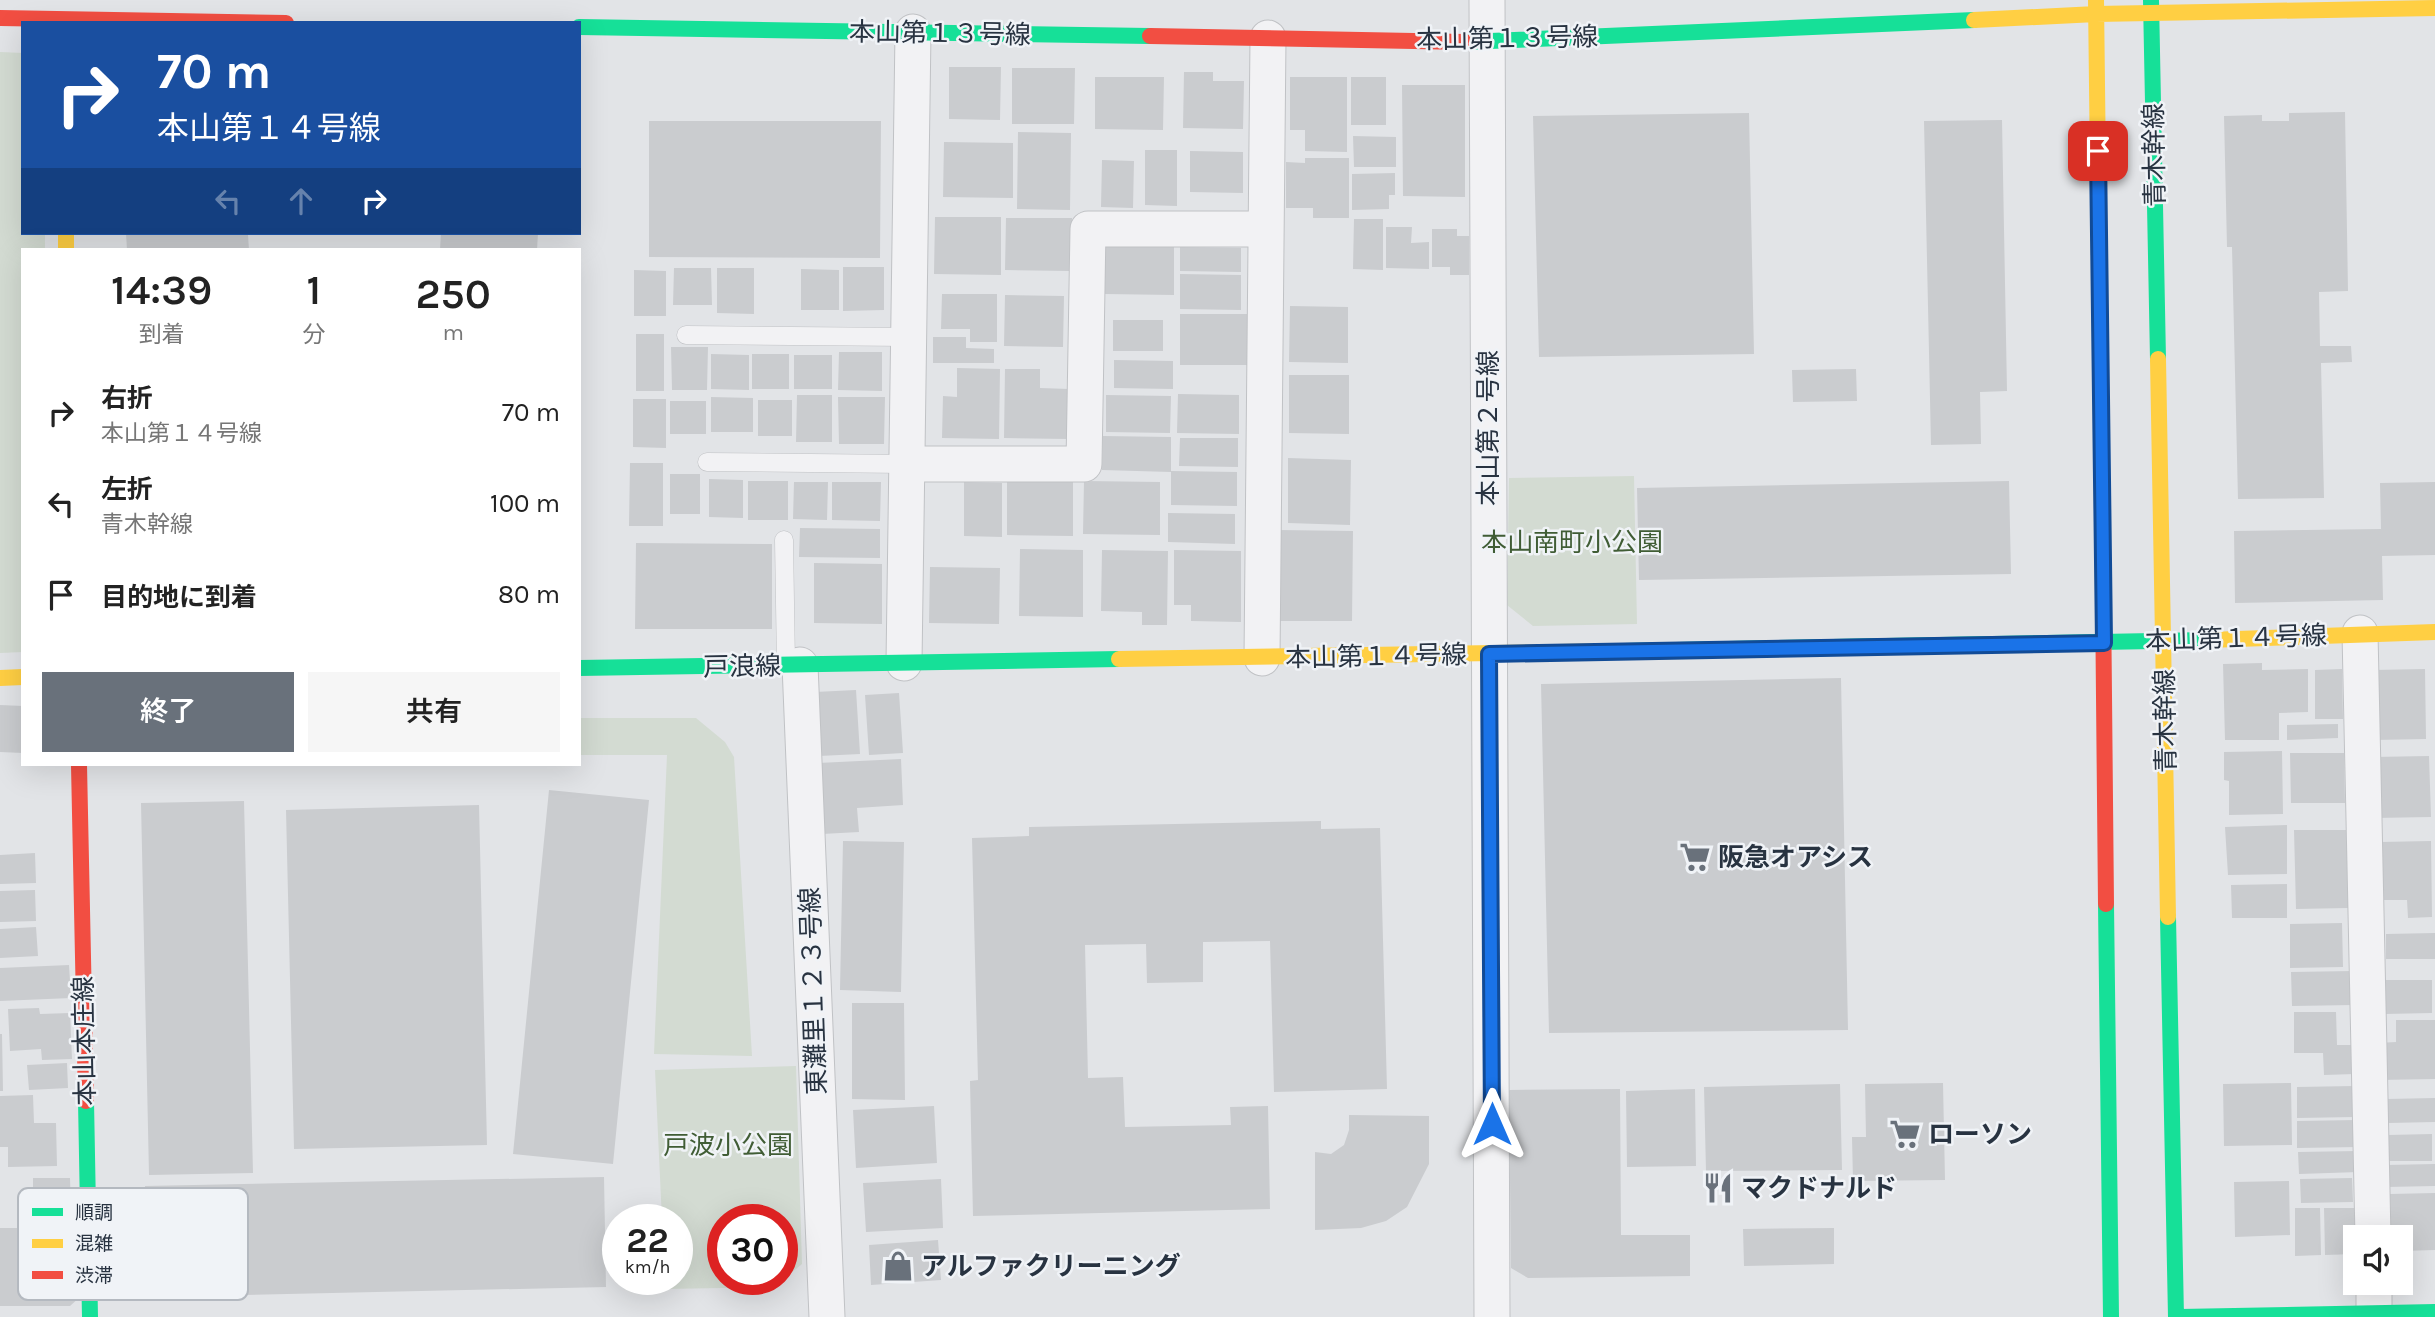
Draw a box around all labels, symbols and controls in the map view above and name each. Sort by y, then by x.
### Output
street label: 本山第１３号線 [849,16,1031,51]
street label: 本山第１３号線 [1416,21,1598,56]
text: 70 m [157,43,271,100]
icon: right [42,49,133,140]
street label: 青木幹線 [2138,103,2171,207]
text: 本山第１４号線 [157,110,381,147]
pin [2068,121,2128,181]
icon: arrive [2079,132,2117,170]
icon: left [209,182,247,220]
icon: ahead [282,182,320,220]
icon: right [355,182,393,220]
text: 14:39 [111,265,212,315]
text: 1 [306,265,321,315]
text: 250 [415,269,491,319]
text: m [442,319,464,346]
text: 到着 [139,321,185,348]
text: 分 [302,321,325,348]
street label: 本山第２号線 [1473,350,1504,506]
text: 右折 [101,383,153,414]
icon: right [42,394,80,432]
text: 70 m [502,397,560,428]
text: 本山第１４号線 [101,420,262,447]
text: 左折 [101,474,153,505]
icon: left [42,485,80,523]
text: 100 m [490,488,560,519]
text: 青木幹線 [101,511,193,538]
park label: 本山南町小公園 [1481,527,1663,558]
icon: arrive [42,576,80,614]
text: 80 m [498,579,560,610]
text: 目的地に到着 [101,582,257,613]
street label: 本山第１４号線 [2145,620,2328,657]
street label: 本山第１４号線 [1285,639,1467,674]
street label: 戸浪線 [703,650,781,683]
street label: 青木幹線 [2149,669,2182,773]
button: 終了 [42,672,294,752]
button: 共有 [308,672,560,752]
supermarket icon: 阪急オアシス [1678,840,1712,874]
place label: 阪急オアシス [1718,842,1873,873]
street label: 東灘里１２３号線 [794,886,833,1095]
street label: 本山本庄線 [68,976,101,1106]
position arrow [1455,1087,1529,1161]
supermarket icon: ローソン [1888,1117,1922,1151]
place label: ローソン [1928,1119,2032,1150]
park label: 戸波小公園 [663,1130,793,1161]
restaurant icon: マクドナルド [1701,1171,1735,1205]
place label: マクドナルド [1741,1173,1897,1204]
legend [18,1188,248,1300]
text: 順調 [75,1202,113,1224]
speed limit sign: 30 [707,1204,798,1295]
text: 22 [626,1220,669,1261]
map controls [2343,1225,2413,1295]
button: sound [2343,1225,2413,1295]
text: 混雑 [75,1233,113,1255]
shop icon: アルファクリーニング [881,1249,915,1283]
place label: アルファクリーニング [921,1251,1181,1282]
text: km/h [625,1256,670,1278]
text: 渋滞 [75,1265,113,1287]

